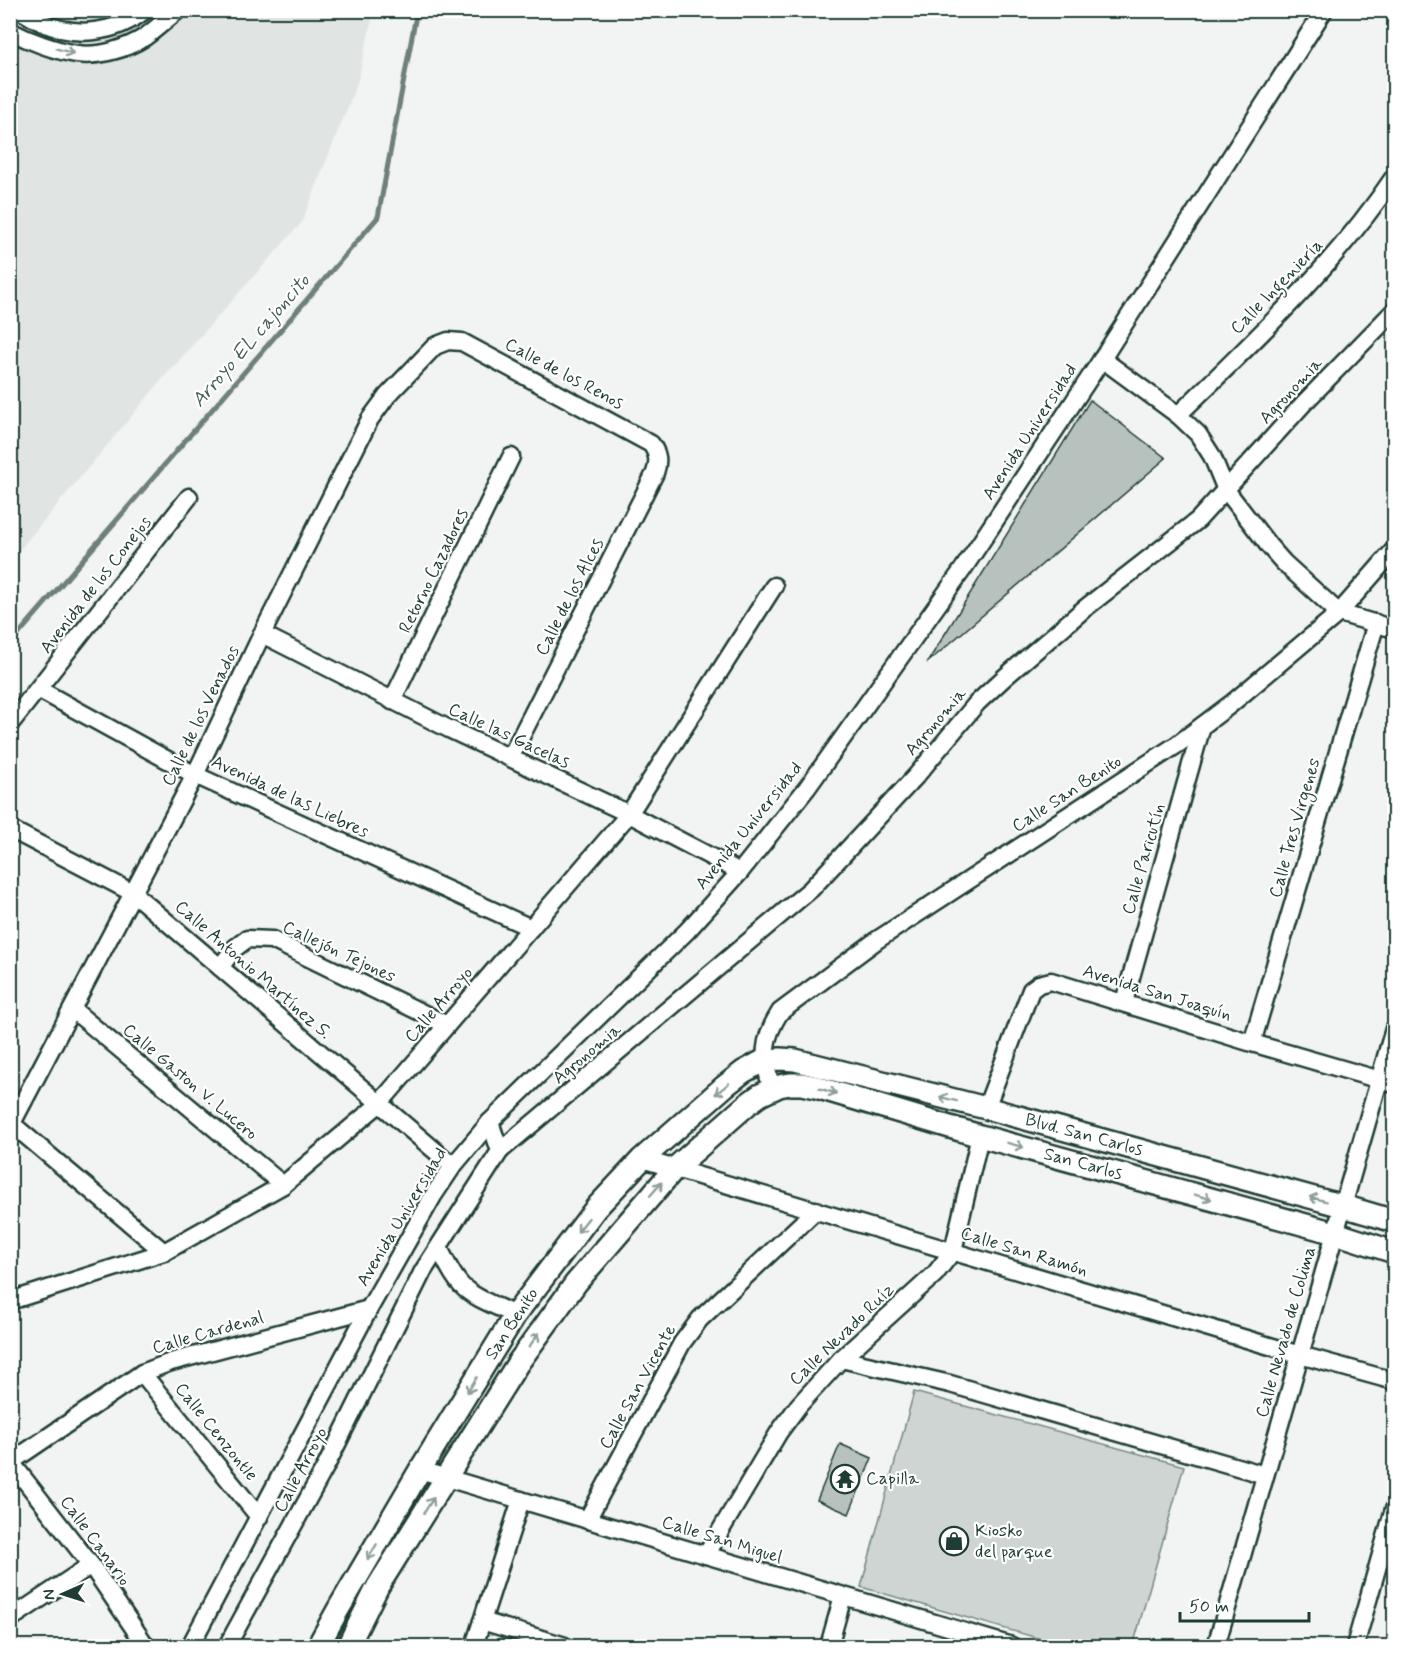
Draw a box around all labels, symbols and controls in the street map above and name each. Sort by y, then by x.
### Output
one-way arrow [55,46,74,57]
street label: Calle Ingeniería [1225,234,1330,341]
water label: Arroyo EL cajoncito [186,268,317,413]
street label: Calle de los Renos [500,333,628,415]
street label: Agronomia [1254,352,1328,429]
street label: Avenida Universidad [977,359,1083,505]
street label: Retorno Cazadores [393,505,475,637]
street label: Avenida de los Conejos [35,511,157,659]
street label: Calle de los Alces [530,534,610,660]
street label: Calle de los Venados [157,642,245,790]
street label: Agronomia [900,683,972,761]
street label: Calle las Gacelas [444,697,574,775]
street label: Avenida de las Liebres [207,750,373,844]
street label: Calle San Benito [1008,750,1126,838]
street label: Calle Tres Virgenes [1264,755,1327,901]
street label: Avenida Universidad [690,757,808,895]
street label: Calle Paricutín [1117,801,1171,917]
street label: Calle Antonio Martínez S. [169,895,337,1045]
street label: Callejón Tejones [278,915,400,989]
street label: Avenida San Joaquín [1080,959,1234,1027]
street label: Calle Arroyo [399,962,479,1048]
street label: Calle Gaston V. Lucero [117,1018,263,1146]
street label: Agronomia [548,1018,627,1090]
one-way arrow [714,1082,730,1095]
one-way arrow [818,1086,837,1097]
one-way arrow [938,1092,957,1104]
street label: Blvd. San Carlos [1023,1108,1145,1162]
one-way arrow [1005,1140,1024,1151]
street label: San Carlos [1041,1142,1125,1186]
street label: Avenida Universidad [351,1143,453,1291]
one-way arrow [650,1181,663,1197]
one-way arrow [1193,1192,1212,1203]
one-way arrow [1309,1193,1328,1204]
one-way arrow [576,1217,589,1233]
street label: Calle San Ramón [957,1221,1091,1283]
street label: Calle Nevado de Colima [1250,1244,1322,1420]
street label: Calle Nevado Ruíz [784,1279,900,1391]
street label: San Benito [480,1283,544,1365]
street label: Calle Cardenal [150,1306,266,1360]
street label: Calle San Vicente [594,1320,682,1454]
one-way arrow [527,1333,540,1349]
one-way arrow [466,1376,478,1393]
street label: Calle Cenzontle [169,1378,263,1486]
street label: Calle Arroyo [268,1423,334,1517]
temple icon: Capilla [829,1463,861,1495]
place label: Capilla [866,1467,919,1491]
street label: Calle Canario [54,1491,136,1591]
one-way arrow [423,1497,435,1514]
street label: Calle San Miguel [659,1510,785,1570]
place label: Kiosko del parque [975,1519,1053,1564]
shop icon: Kiosko del parque [938,1525,970,1557]
one-way arrow [365,1543,377,1560]
north arrow [33,1564,93,1624]
scale bar [1180,1585,1309,1623]
text: N [39,1589,60,1601]
text: 50 m [1189,1595,1229,1619]

